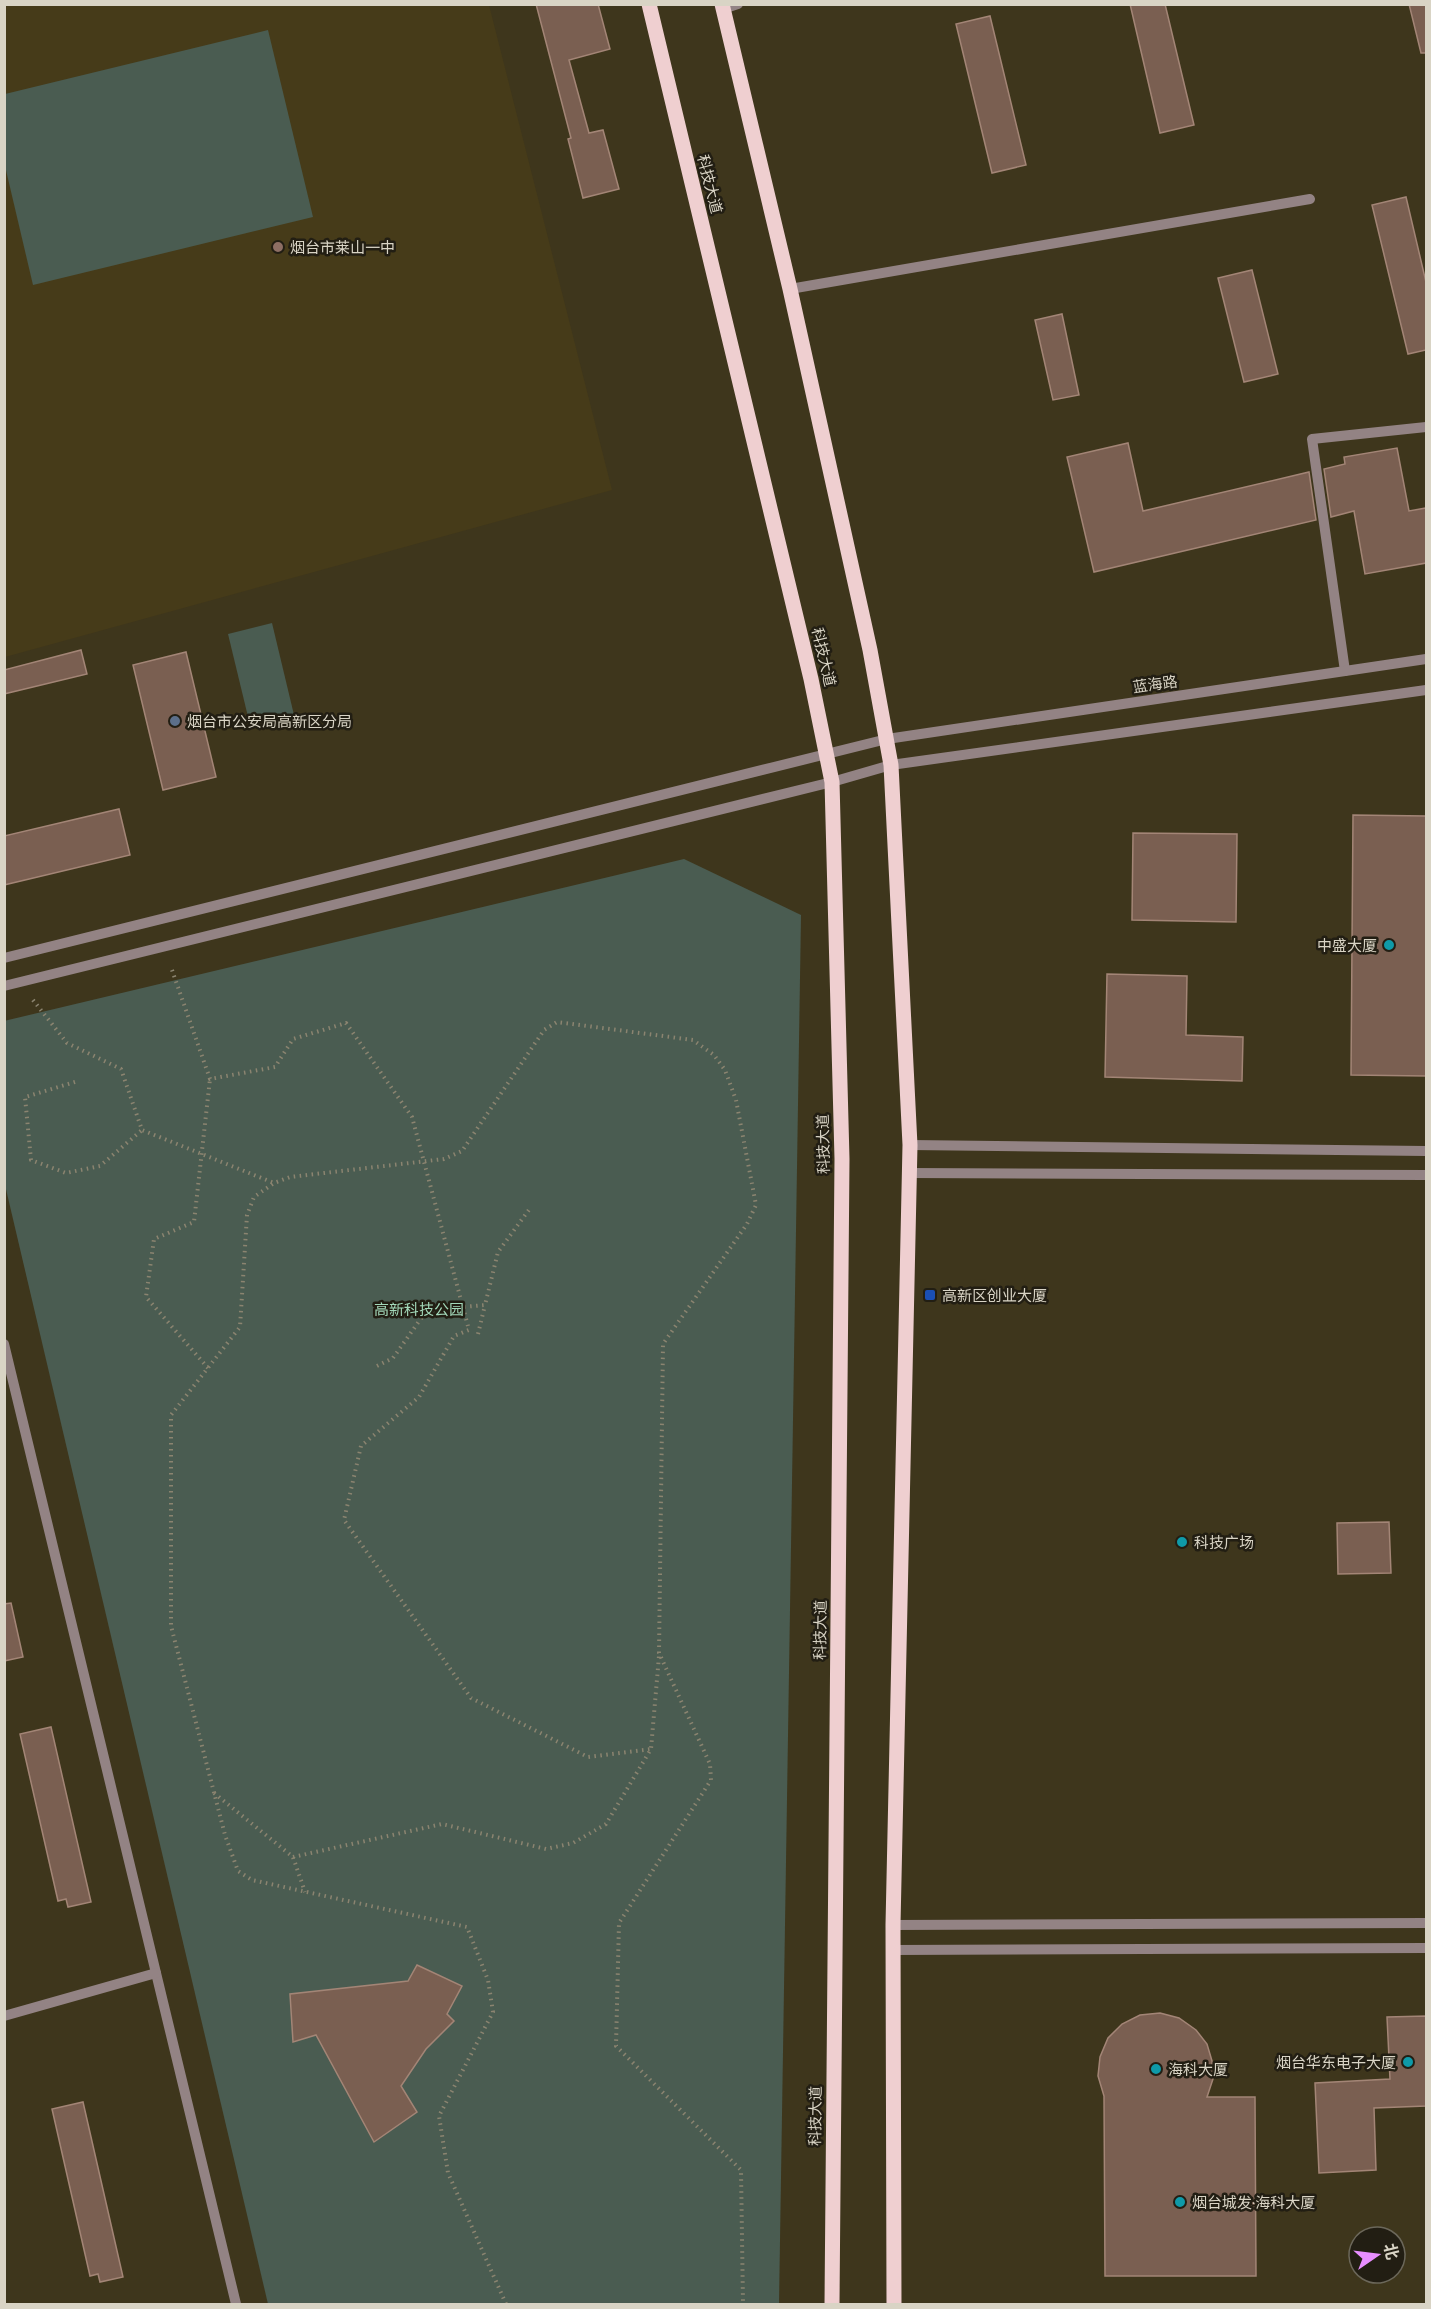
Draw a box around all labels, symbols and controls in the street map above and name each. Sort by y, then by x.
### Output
street label: 科技大道 [694,153,726,215]
place label: 烟台市莱山一中 [290,238,395,257]
marker: 烟台市莱山一中 [271,240,285,254]
street label: 科技大道 [808,626,840,688]
street label: 蓝海路 [1131,671,1179,697]
place label: 烟台市公安局高新区分局 [187,712,352,731]
marker: 烟台市公安局高新区分局 [168,714,182,728]
place label: 中盛大厦 [1317,936,1377,955]
marker: 中盛大厦 [1382,938,1396,952]
street label: 科技大道 [813,1114,833,1174]
place label: 高新区创业大厦 [942,1286,1047,1305]
marker: 高新区创业大厦 [923,1288,937,1302]
park label: 高新科技公园 [374,1300,464,1319]
place label: 科技广场 [1194,1533,1254,1552]
marker: 科技广场 [1175,1535,1189,1549]
street label: 科技大道 [810,1600,830,1660]
place label: 烟台华东电子大厦 [1276,2053,1396,2072]
marker: 烟台华东电子大厦 [1401,2055,1415,2069]
place label: 海科大厦 [1168,2060,1228,2079]
marker: 海科大厦 [1149,2062,1163,2076]
street label: 科技大道 [805,2086,825,2146]
place label: 烟台城发·海科大厦 [1192,2193,1315,2212]
marker: 烟台城发·海科大厦 [1173,2195,1187,2209]
north arrow [1347,2225,1407,2285]
text: 北 [1380,2241,1403,2262]

